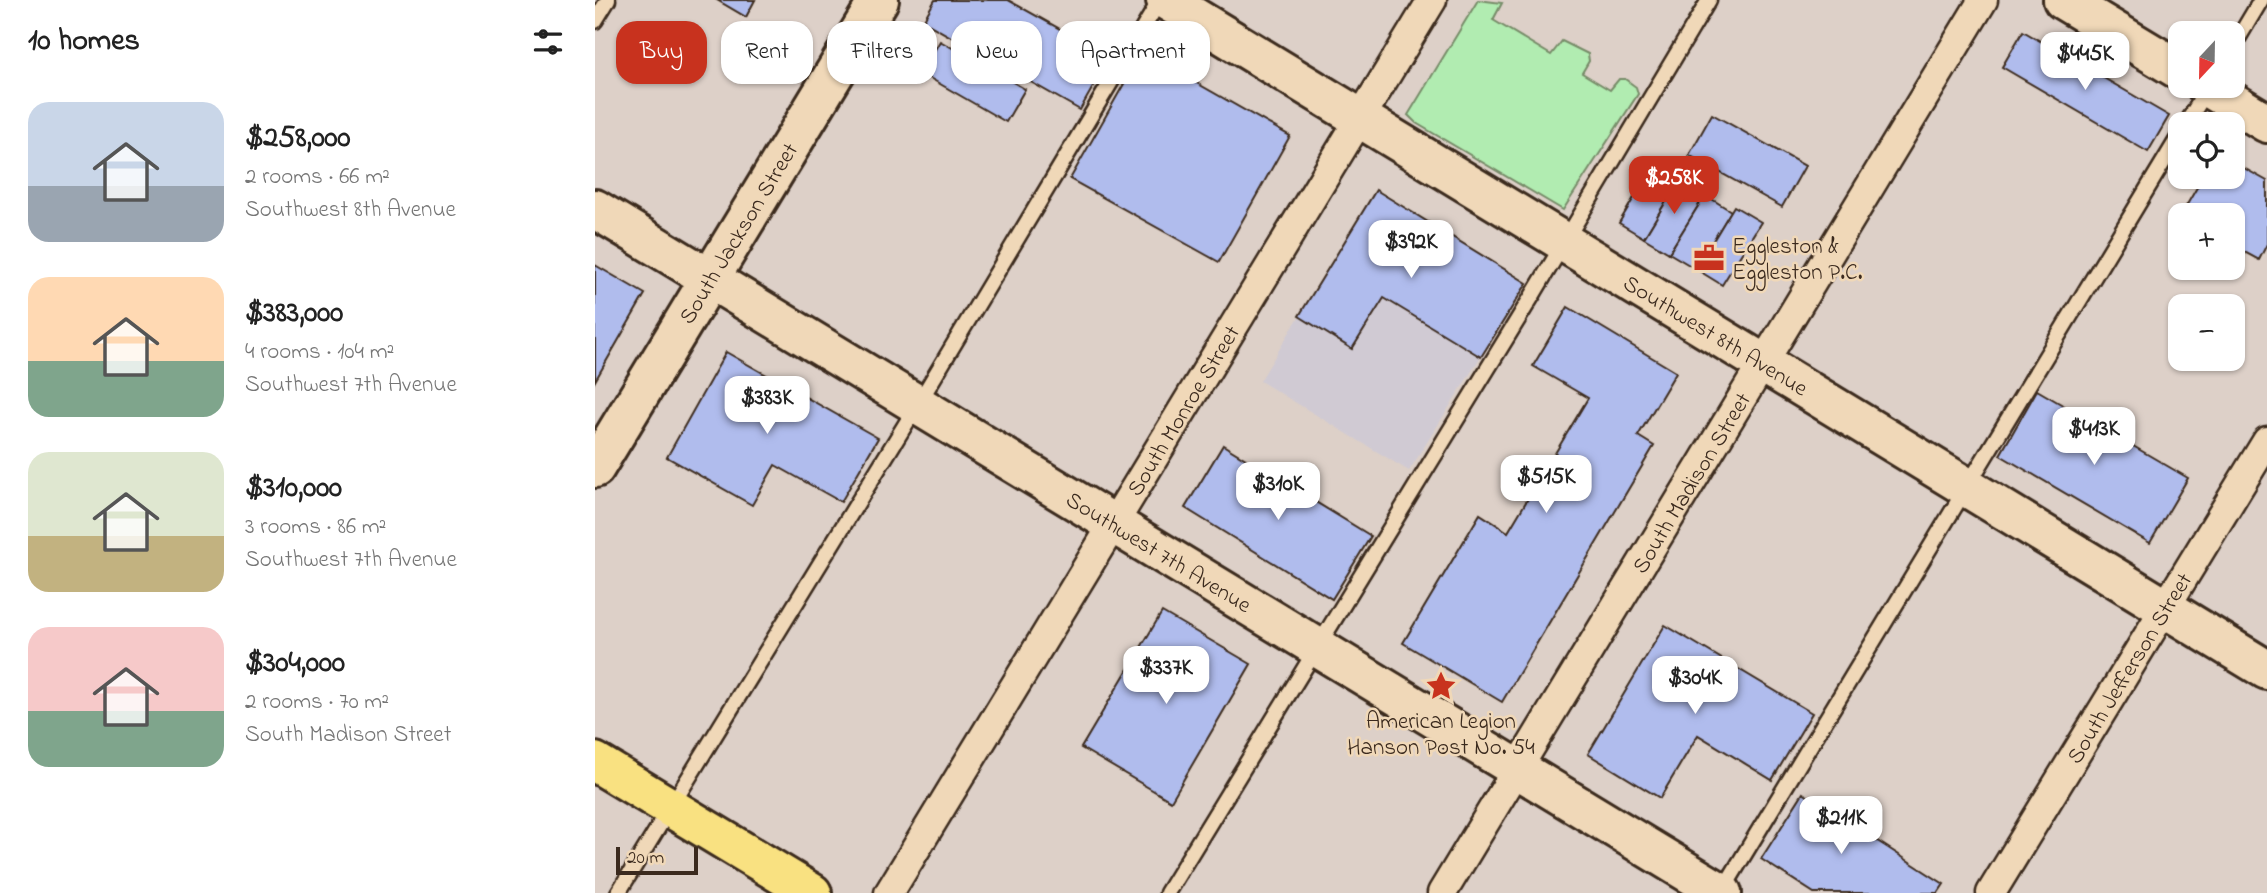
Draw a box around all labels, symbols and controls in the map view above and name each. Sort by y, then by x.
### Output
text: 10 homes [28,20,140,64]
chip: Buy [616,21,707,84]
chip: Rent [721,21,813,84]
chip: Filters [827,21,937,84]
chip: New [951,21,1042,84]
chip: Apartment [1056,21,1210,84]
north arrow [2168,21,2245,98]
map controls [2168,21,2245,371]
icon: filters [529,23,567,61]
pin: $445K [2036,32,2134,92]
text: $445K [2056,38,2114,71]
button: locate [2168,112,2245,189]
text: $258,000 [245,117,351,161]
icon: home [84,130,168,214]
street label: South Jackson Street [672,137,808,331]
pin: $258K [1625,156,1723,216]
text: 2 rooms · 66 m² [245,161,390,194]
text: $258K [1645,162,1703,195]
text: Southwest 8th Avenue [245,194,456,227]
button: + [2168,203,2245,280]
pin: $392K [1362,220,1460,280]
text: $392K [1385,226,1437,259]
place label: Eggleston & Eggleston P.C. [1732,231,1863,291]
office icon: Eggleston & Eggleston P.C. [1692,241,1726,275]
street label: Southwest 8th Avenue [1616,268,1814,406]
text: $383,000 [245,292,343,336]
button: − [2168,294,2245,371]
icon: home [84,305,168,389]
street label: South Monroe Street [1120,320,1250,503]
text: 4 rooms · 104 m² [245,336,394,369]
text: Southwest 7th Avenue [245,369,457,402]
pin: $383K [718,376,816,436]
text: $383K [741,382,793,415]
street label: South Madison Street [1625,387,1761,581]
pin: $413K [2045,407,2143,467]
text: $413K [2068,413,2120,446]
pin: $515K [1497,456,1595,515]
text: $515K [1517,461,1575,494]
pin: $310K [1229,462,1327,522]
text: $310,000 [245,467,342,511]
text: $310K [1252,468,1304,501]
icon: home [84,480,168,564]
street label: Southwest 7th Avenue [1059,485,1258,623]
text: 3 rooms · 86 m² [245,511,386,544]
text: Southwest 7th Avenue [245,544,457,577]
street label: South Jefferson Street [2060,567,2202,771]
text: $304,000 [245,642,345,686]
pin: $337K [1117,646,1215,706]
text: $337K [1139,652,1193,685]
icon: home [84,655,168,739]
pin: $304K [1646,656,1744,716]
text: $304K [1668,662,1722,695]
place icon: American Legion Hanson Post No. 54 [1424,669,1458,703]
text: 2 rooms · 70 m² [245,686,389,719]
place label: American Legion Hanson Post No. 54 [1347,706,1535,765]
text: South Madison Street [245,719,451,752]
pin: $211K [1792,796,1890,856]
text: $211K [1815,802,1867,835]
scale bar [616,844,698,876]
text: 20 m [627,845,664,872]

